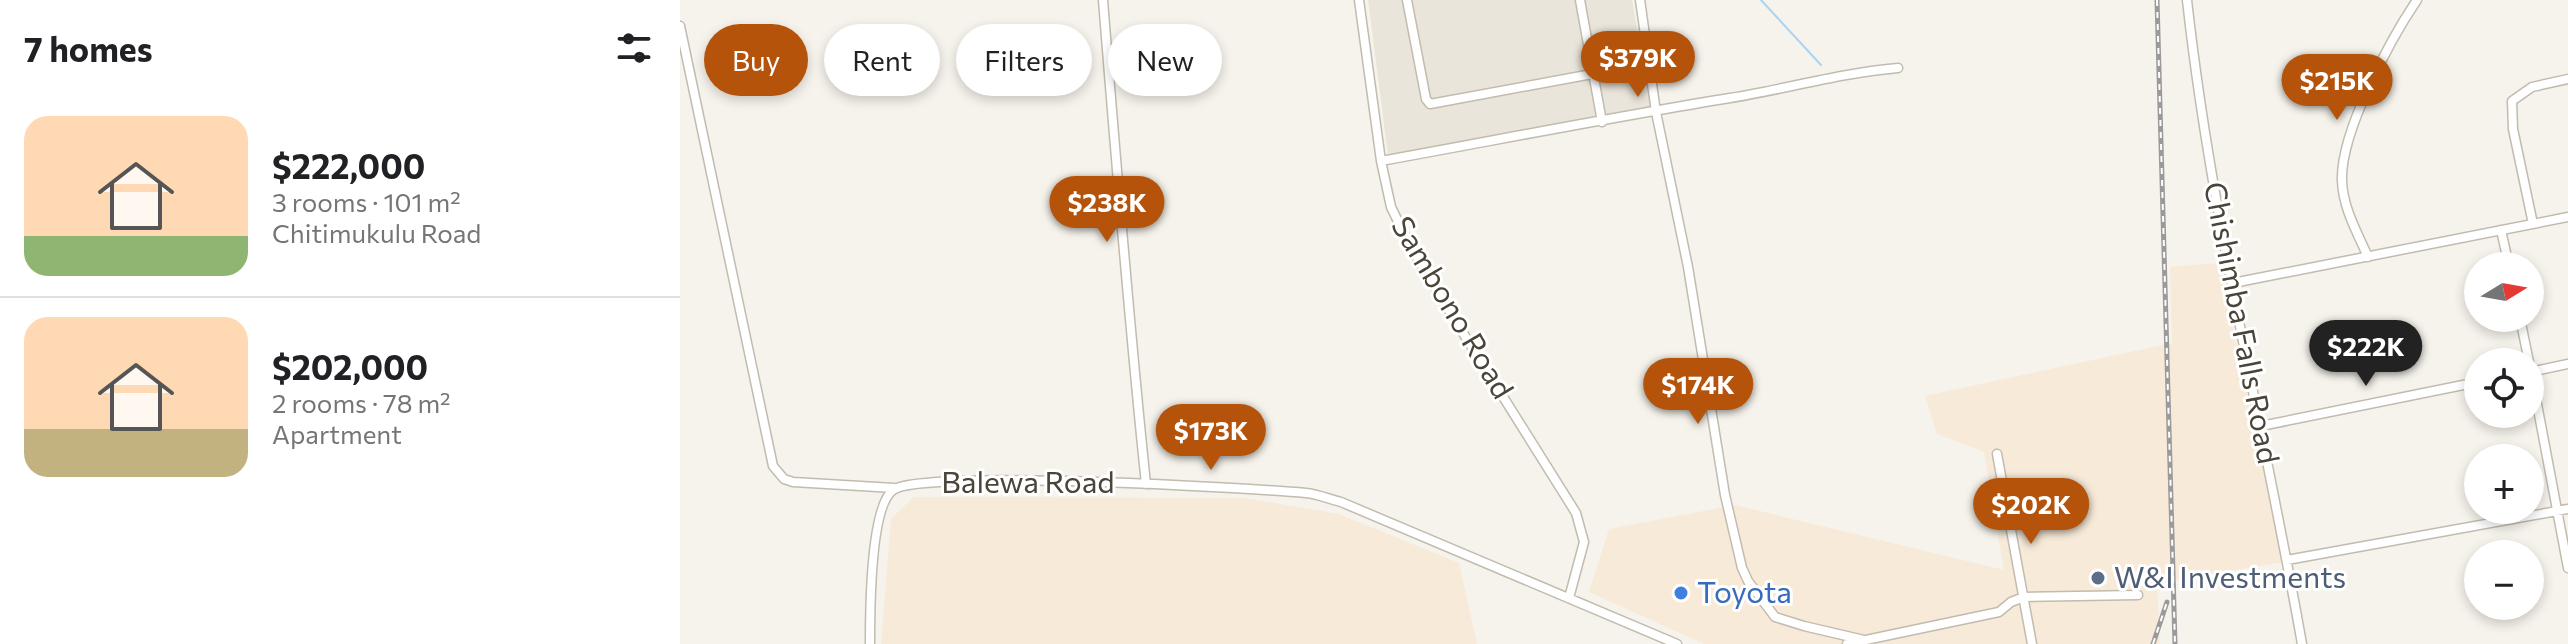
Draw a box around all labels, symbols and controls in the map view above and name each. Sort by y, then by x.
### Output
chip: Buy [704,24,808,96]
chip: Rent [824,24,940,96]
chip: Filters [956,24,1092,96]
chip: New [1108,24,1222,96]
icon: filters [612,26,656,70]
text: 7 homes [24,27,153,69]
pin: $379K [1582,31,1694,99]
text: $379K [1599,41,1677,72]
pin: $215K [2281,54,2393,122]
text: $215K [2300,64,2374,95]
text: $222,000 [272,144,425,186]
icon: home [88,148,184,244]
pin: $238K [1051,176,1163,244]
street label: Chishimba Falls Road [2198,178,2289,467]
text: 3 rooms · 101 m² [272,186,461,217]
text: $238K [1067,186,1147,217]
street label: Sambono Road [1385,209,1523,405]
text: Chitimukulu Road [272,217,481,248]
north arrow [2464,252,2544,332]
map controls [2464,252,2544,620]
pin: $222K [2310,320,2422,388]
text: $222K [2327,330,2405,361]
text: $202,000 [272,345,428,387]
button: locate [2464,348,2544,428]
icon: home [88,349,184,445]
pin: $174K [1642,358,1754,426]
text: $174K [1661,368,1735,399]
text: 2 rooms · 78 m² [272,387,451,418]
pin: $173K [1155,404,1267,472]
text: $173K [1174,414,1248,445]
text: Apartment [272,418,402,449]
button: + [2464,444,2544,524]
street label: Balewa Road [941,462,1115,499]
pin: $202K [1975,478,2087,546]
text: $202K [1991,488,2071,519]
button: − [2464,540,2544,620]
place label: W&I Investments [2114,557,2346,594]
marker: W&I Investments [2089,569,2107,587]
place label: Toyota [1697,572,1792,609]
marker: Toyota [1672,584,1690,602]

